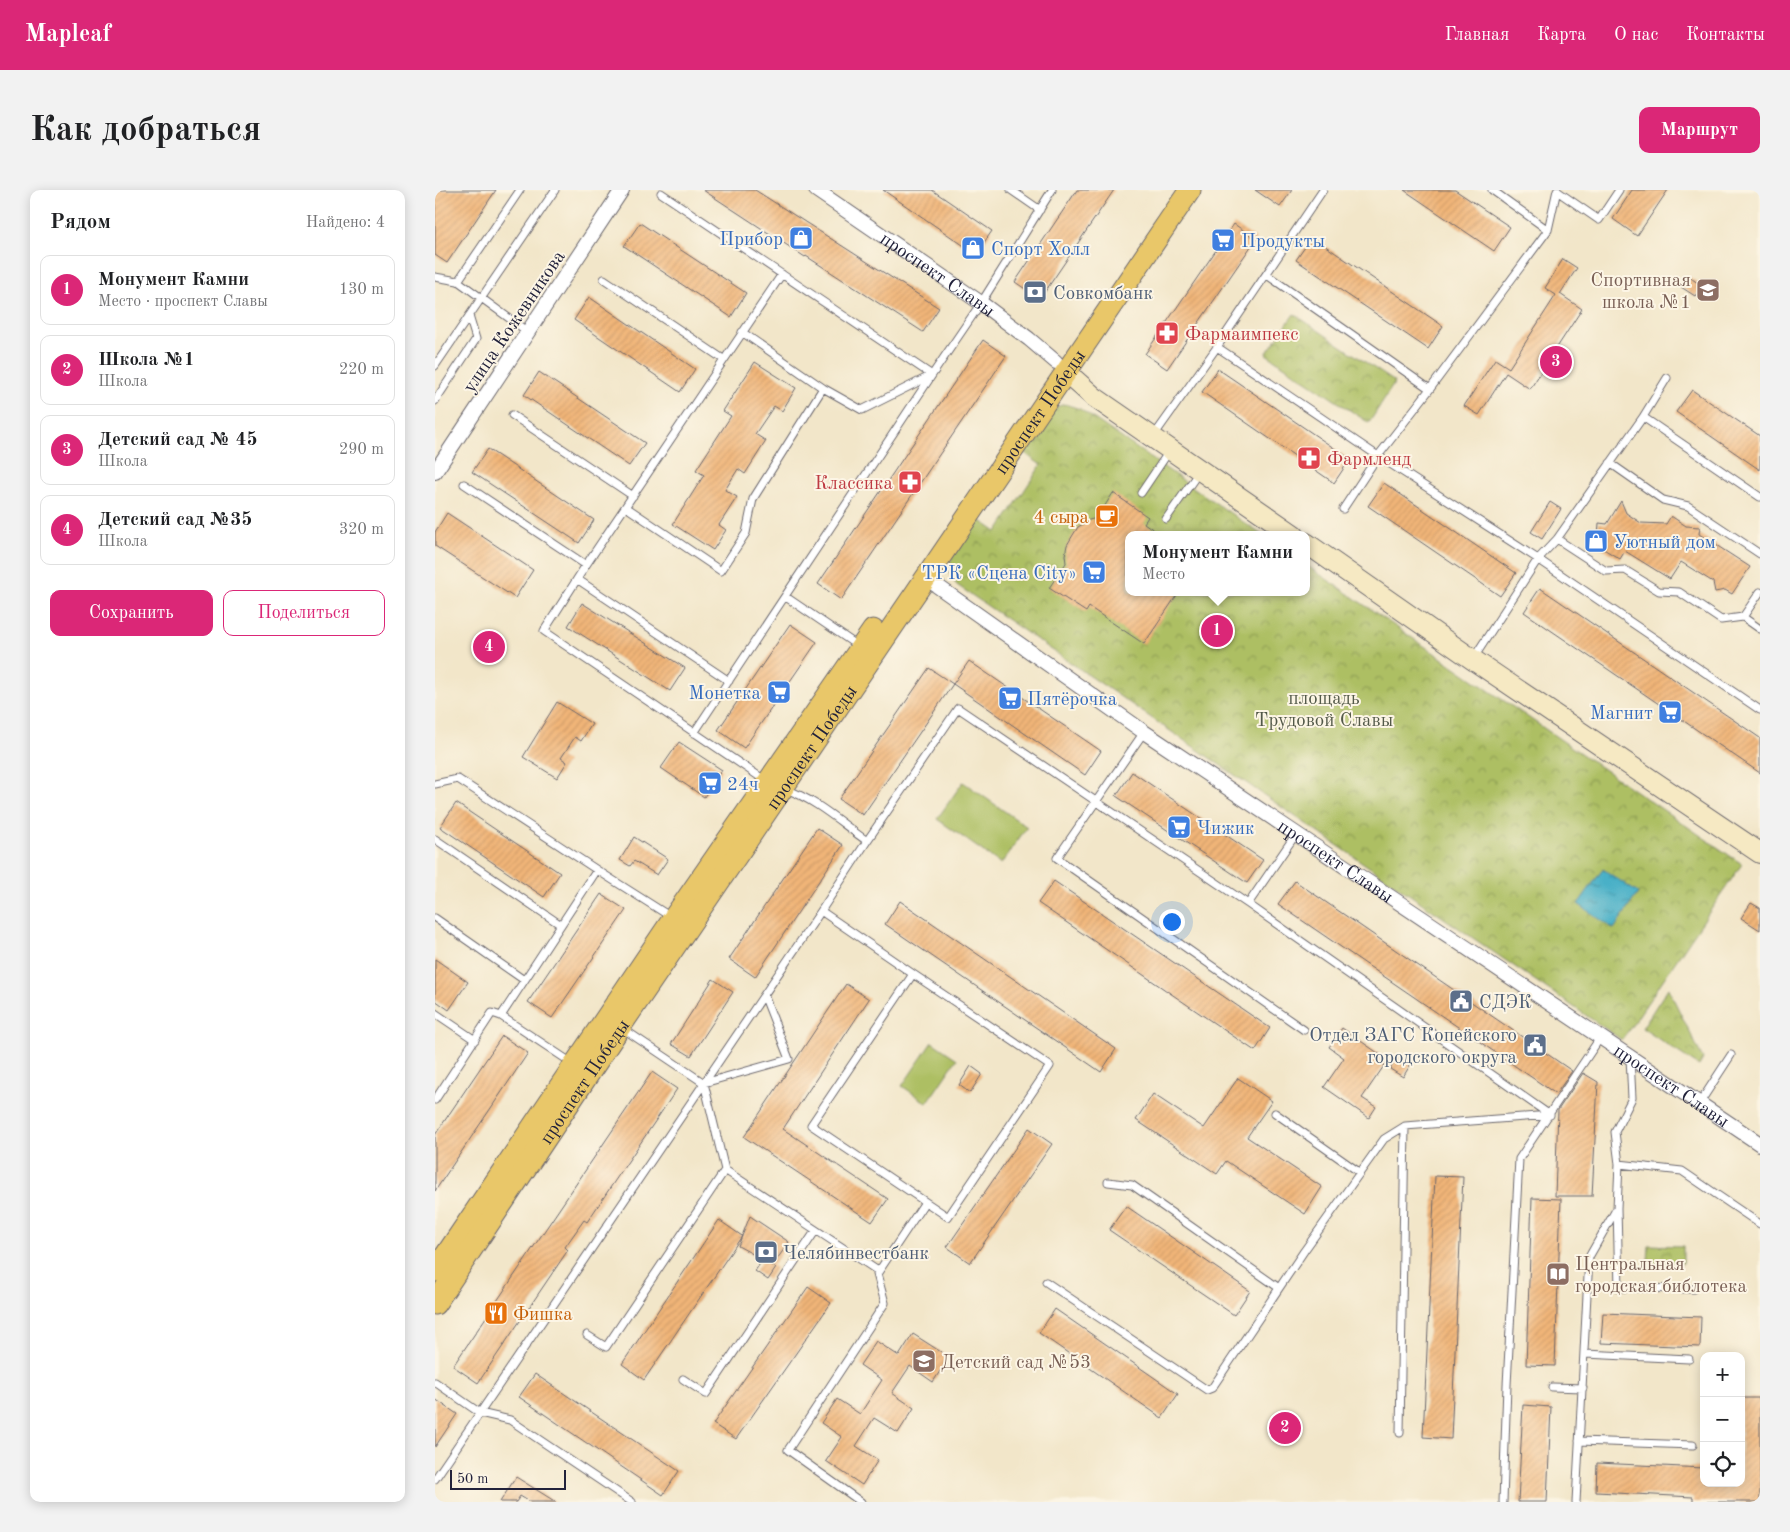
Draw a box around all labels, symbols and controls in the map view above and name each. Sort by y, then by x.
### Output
text: Mapleaf [25,23,111,47]
text: Главная [1445,26,1509,44]
text: Карта [1537,26,1586,44]
text: О нас [1614,26,1658,44]
text: Контакты [1686,26,1765,44]
button: Маршрут [1639,107,1760,153]
text: Как добраться [30,113,261,148]
text: Рядом [50,212,111,233]
text: Найдено: 4 [306,215,385,231]
shop icon: Прибор [788,225,814,251]
supermarket icon: Продукты [1210,227,1236,253]
street label: проспект Славы [876,230,997,322]
place label: Прибор [719,231,783,250]
place label: Продукты [1241,233,1325,252]
shop icon: Спорт Холл [960,235,986,261]
place label: Спорт Холл [991,241,1090,260]
street label: улица Кожевникова [461,247,570,397]
text: Монумент Камни [98,271,249,290]
place label: Спортивная школа №1 [1591,272,1691,313]
school or university icon: Спортивная школа №1 [1695,277,1721,303]
bank icon: Совкомбанк [1022,279,1048,305]
text: 1 [62,282,72,298]
text: 130 m [339,282,384,298]
place label: Совкомбанк [1053,285,1153,304]
text: Место · проспект Славы [98,294,268,310]
pharmacy icon: Фармаимпекс [1154,320,1180,346]
place label: Фармаимпекс [1185,326,1299,345]
pin: 3 [1540,343,1572,381]
street label: проспект Победы [993,347,1090,478]
text: Школа №1 [98,351,195,370]
text: 2 [62,362,72,378]
text: 220 m [339,362,384,378]
text: Школа [98,374,148,390]
text: Детский сад № 45 [98,431,258,450]
text: 3 [62,442,72,458]
text: 290 m [339,442,384,458]
pharmacy icon: Фармленд [1296,445,1322,471]
place label: Фармленд [1327,451,1412,470]
text: Школа [98,454,148,470]
pharmacy icon: Классика [897,469,923,495]
place label: Классика [814,475,894,494]
cafe icon: 4 сыра [1094,503,1120,529]
place label: 4 сыра [1034,509,1090,528]
text: Детский сад №35 [98,511,252,530]
text: 4 [62,522,72,538]
text: 320 m [339,522,384,538]
shop icon: Уютный дом [1583,528,1609,554]
popup [1125,531,1310,596]
text: Школа [98,534,148,550]
place label: Уютный дом [1613,534,1716,553]
text: Монумент Камни [1142,544,1293,563]
supermarket icon: ТРК «Сцена City» [1081,559,1107,585]
place label: ТРК «Сцена City» [922,565,1077,584]
text: Место [1142,567,1185,583]
button: Сохранить [50,590,213,636]
button: Поделиться [223,590,385,636]
pin: 1 [1201,612,1233,650]
pin: 4 [473,628,505,666]
supermarket icon: Монетка [766,679,792,705]
street label: проспект Победы [764,683,862,814]
place label: Монетка [689,685,762,704]
supermarket icon: Пятёрочка [997,685,1023,711]
park label: площадь Трудовой Славы [1255,690,1393,731]
place label: Пятёрочка [1027,691,1118,710]
supermarket icon: Магнит [1657,699,1683,725]
place label: Магнит [1590,705,1653,724]
supermarket icon: 24ч [697,770,723,796]
place label: 24ч [727,776,759,795]
supermarket icon: Чижик [1166,814,1192,840]
street label: проспект Славы [1274,817,1396,908]
place label: Чижик [1197,820,1255,839]
your location [1159,909,1185,935]
public building icon: СДЭК [1448,988,1474,1014]
place label: СДЭК [1479,994,1532,1013]
street label: проспект Победы [538,1017,634,1148]
place label: Отдел ЗАГС Копейского городского округа [1309,1027,1518,1068]
public building icon: Отдел ЗАГС Копейского городского округа [1522,1032,1548,1058]
street label: проспект Славы [1609,1042,1732,1132]
bank icon: Челябинвестбанк [753,1239,779,1265]
place label: Челябинвестбанк [783,1245,929,1264]
place label: Центральная городская библотека [1575,1256,1747,1297]
library icon: Центральная городская библотека [1545,1261,1571,1287]
restaurant icon: Фишка [483,1300,509,1326]
place label: Фишка [513,1306,573,1325]
school or university icon: Детский сад №53 [911,1348,937,1374]
map controls [1700,1352,1745,1487]
button: + [1700,1352,1745,1397]
place label: Детский сад №53 [941,1354,1091,1373]
button: − [1700,1397,1745,1442]
pin: 2 [1269,1409,1301,1447]
button: locate [1700,1442,1745,1487]
scale bar [450,1467,566,1490]
text: 50 m [457,1472,488,1486]

